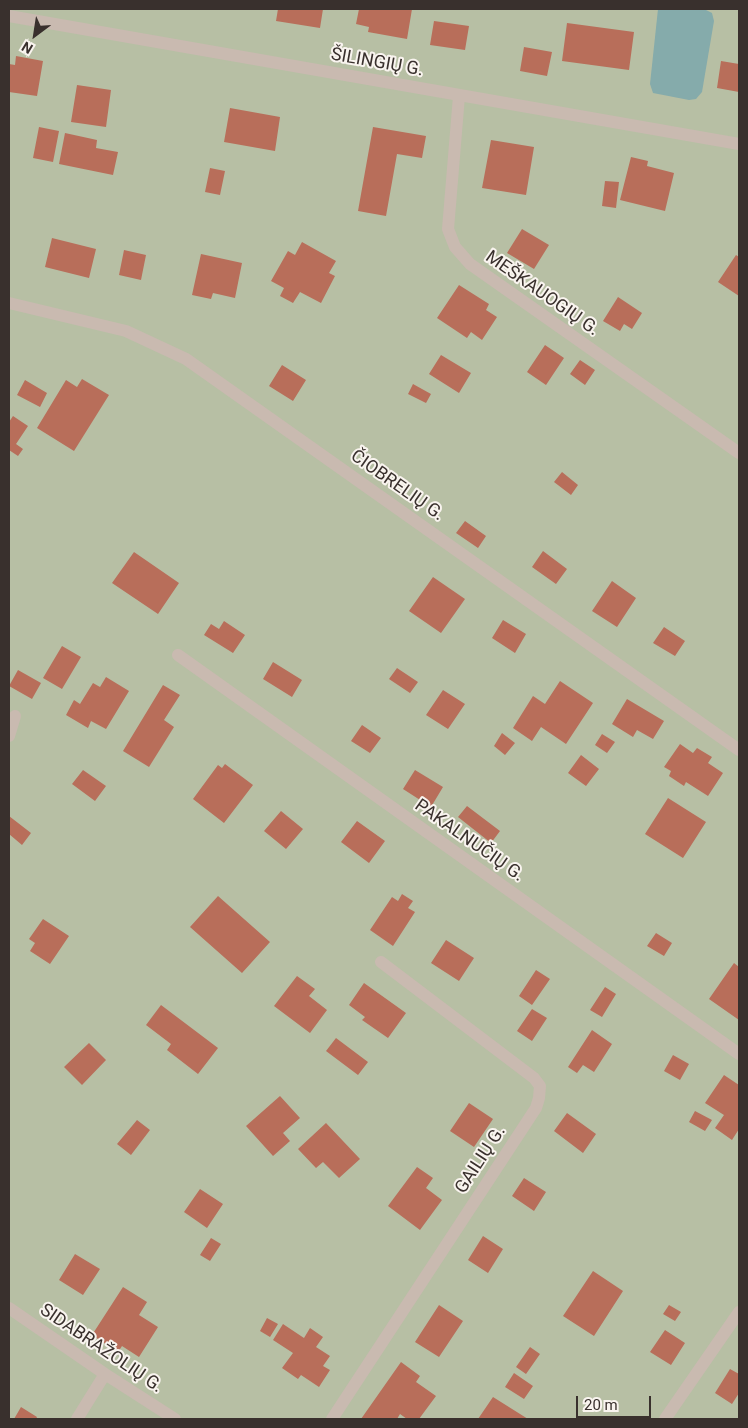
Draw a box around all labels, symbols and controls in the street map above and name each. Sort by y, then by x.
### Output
north arrow [10,10,60,60]
text: N [19,38,36,57]
street label: ŠILINGIŲ G. [329,44,425,82]
street label: MEŠKAUOGIŲ G. [481,247,603,341]
street label: ČIOBRELIŲ G. [346,446,448,526]
street label: PAKALNUČIŲ G. [410,795,528,887]
street label: GAILIŲ G. [451,1122,511,1198]
street label: SIDABRAŽOLIŲ G. [35,1300,167,1398]
scale bar [578,1386,653,1418]
text: 20 m [584,1396,618,1414]

